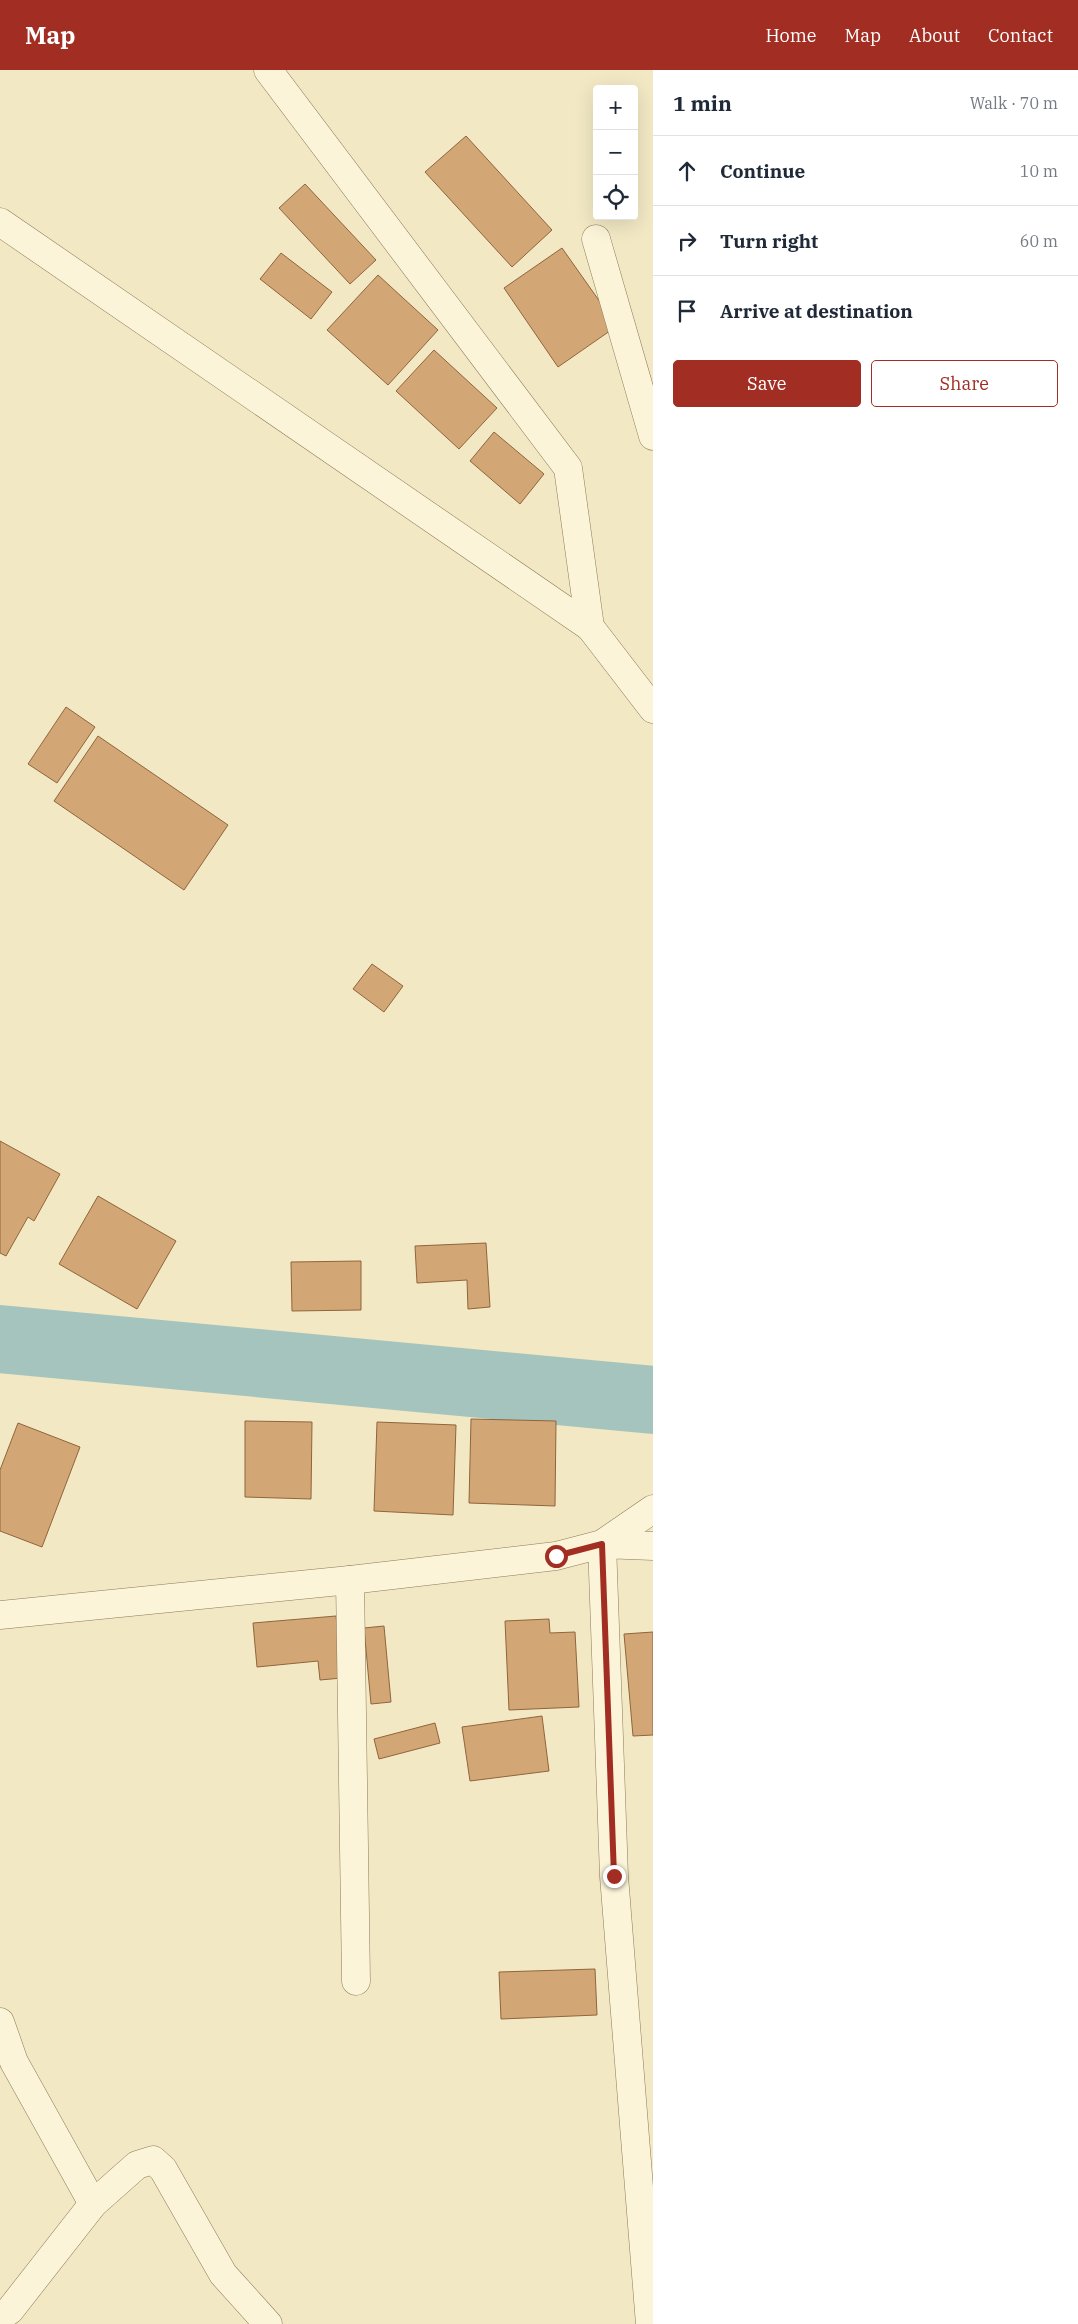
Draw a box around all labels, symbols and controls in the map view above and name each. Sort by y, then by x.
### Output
text: Map [25,19,75,51]
text: Home [765,24,817,47]
text: Map [845,24,881,47]
text: About [909,24,960,47]
text: Contact [988,24,1053,47]
map controls [593,85,638,220]
button: + [593,85,638,130]
text: 1 min [673,89,732,117]
text: Walk · 70 m [970,93,1058,113]
button: − [593,130,638,175]
icon: ahead [673,157,701,185]
text: Continue [720,159,805,183]
text: 10 m [1020,161,1058,181]
button: locate [593,175,638,220]
icon: right [673,227,701,255]
text: Turn right [720,229,818,253]
text: 60 m [1020,231,1058,251]
icon: arrive [673,297,701,325]
text: Arrive at destination [720,299,913,323]
button: Save [673,360,861,407]
button: Share [871,360,1058,407]
route start [545,1545,568,1568]
route end [603,1865,626,1888]

